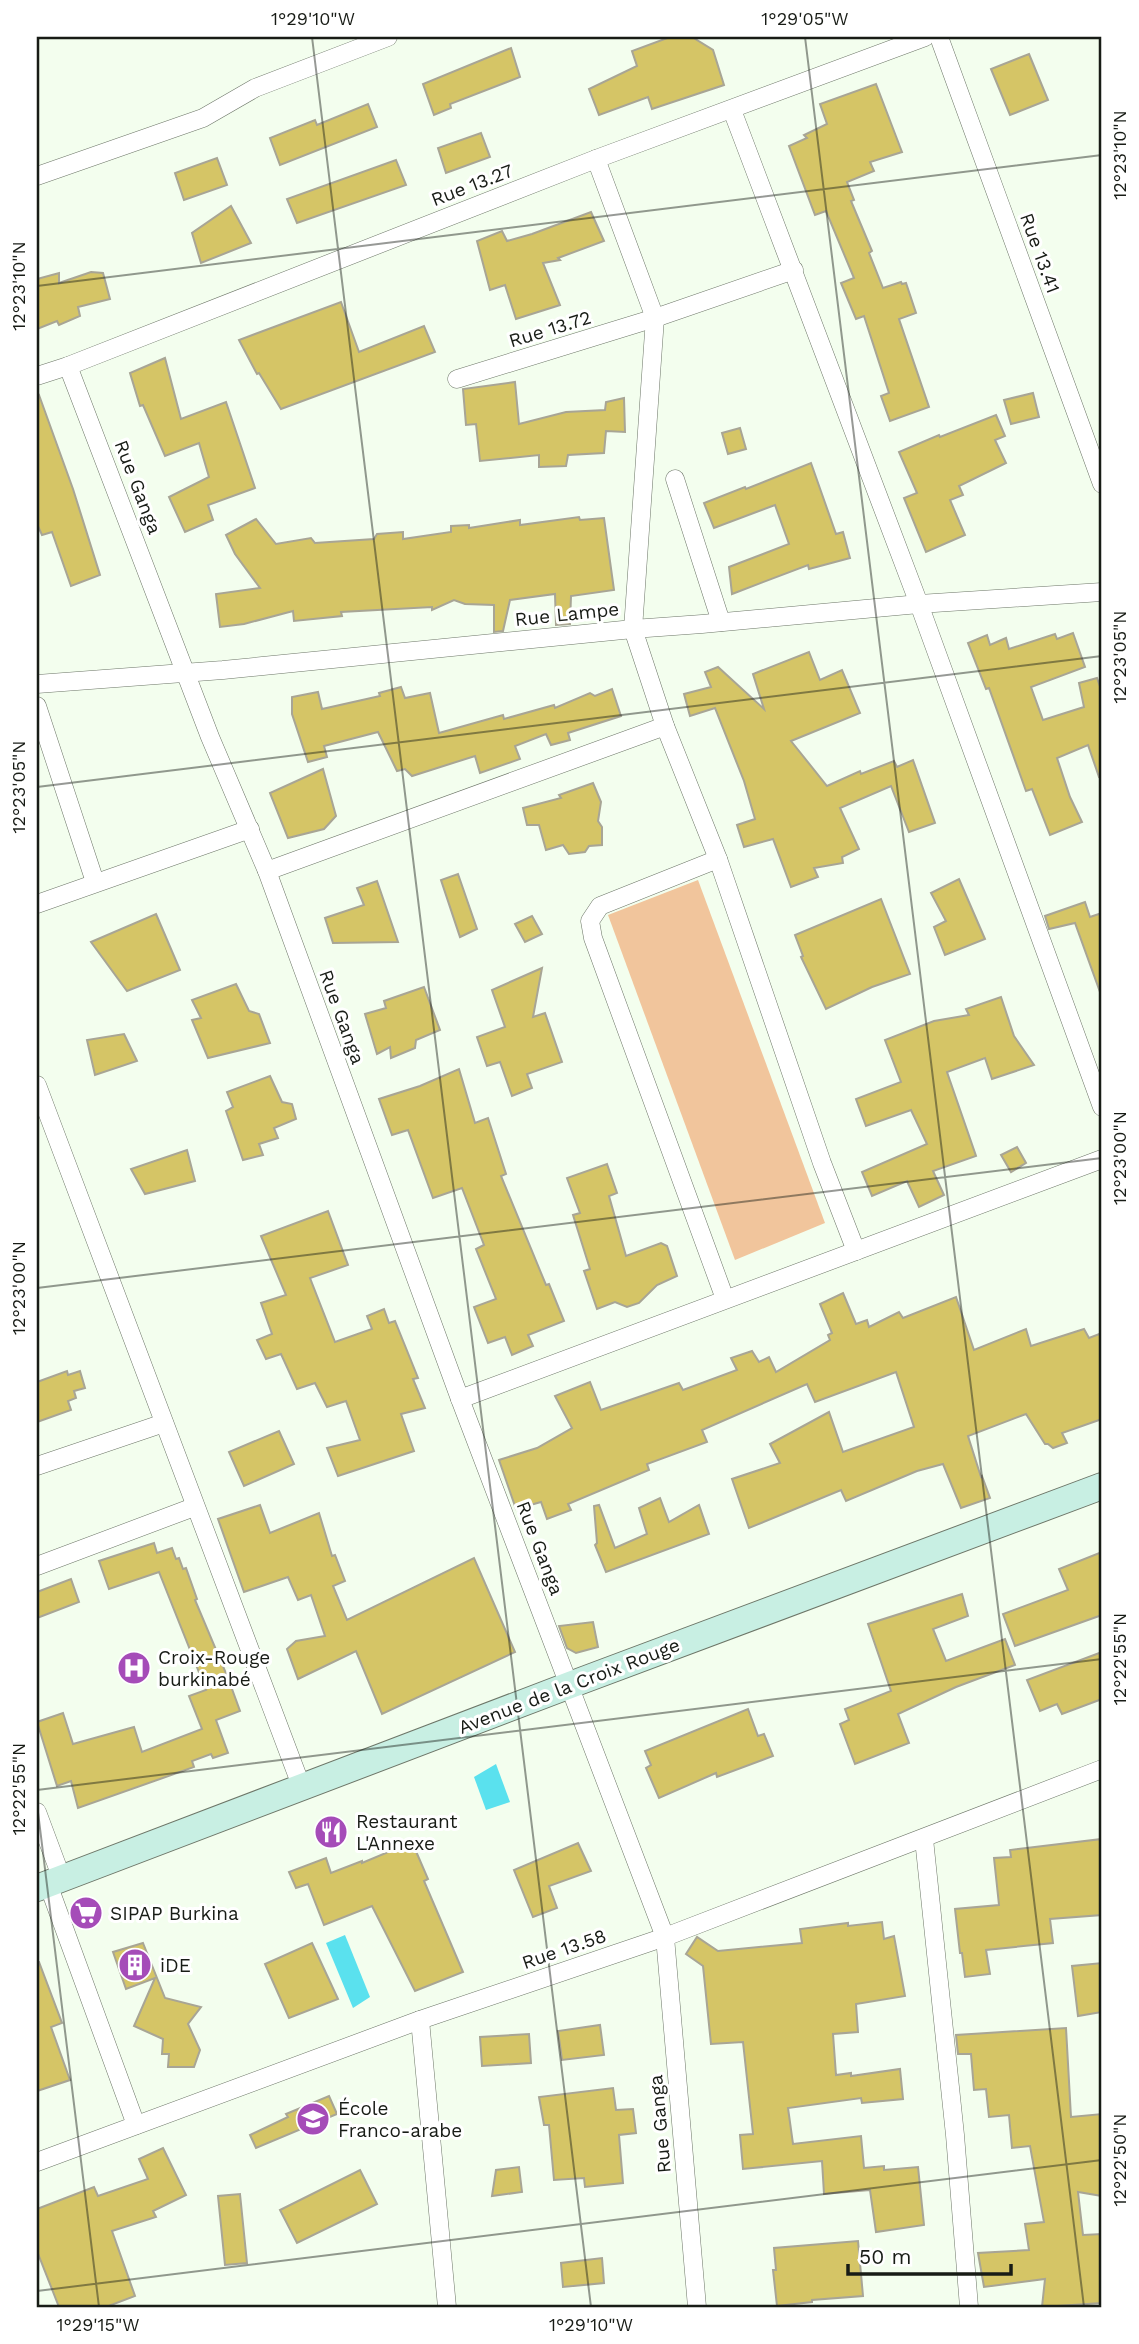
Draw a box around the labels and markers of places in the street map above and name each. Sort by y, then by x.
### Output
place label: Croix-Rouge burkinabé [158,1646,270,1691]
hospital icon: Croix-Rouge burkinabé [115,1649,153,1687]
place label: Restaurant L'Annexe [356,1810,458,1855]
restaurant icon: Restaurant L'Annexe [312,1813,350,1851]
supermarket icon: SIPAP Burkina [67,1894,105,1932]
place label: SIPAP Burkina [110,1902,239,1925]
building icon: iDE [116,1946,154,1984]
place label: iDE [160,1954,191,1977]
place label: École Franco-arabe [338,2097,462,2142]
school or university icon: École Franco-arabe [294,2100,332,2138]

